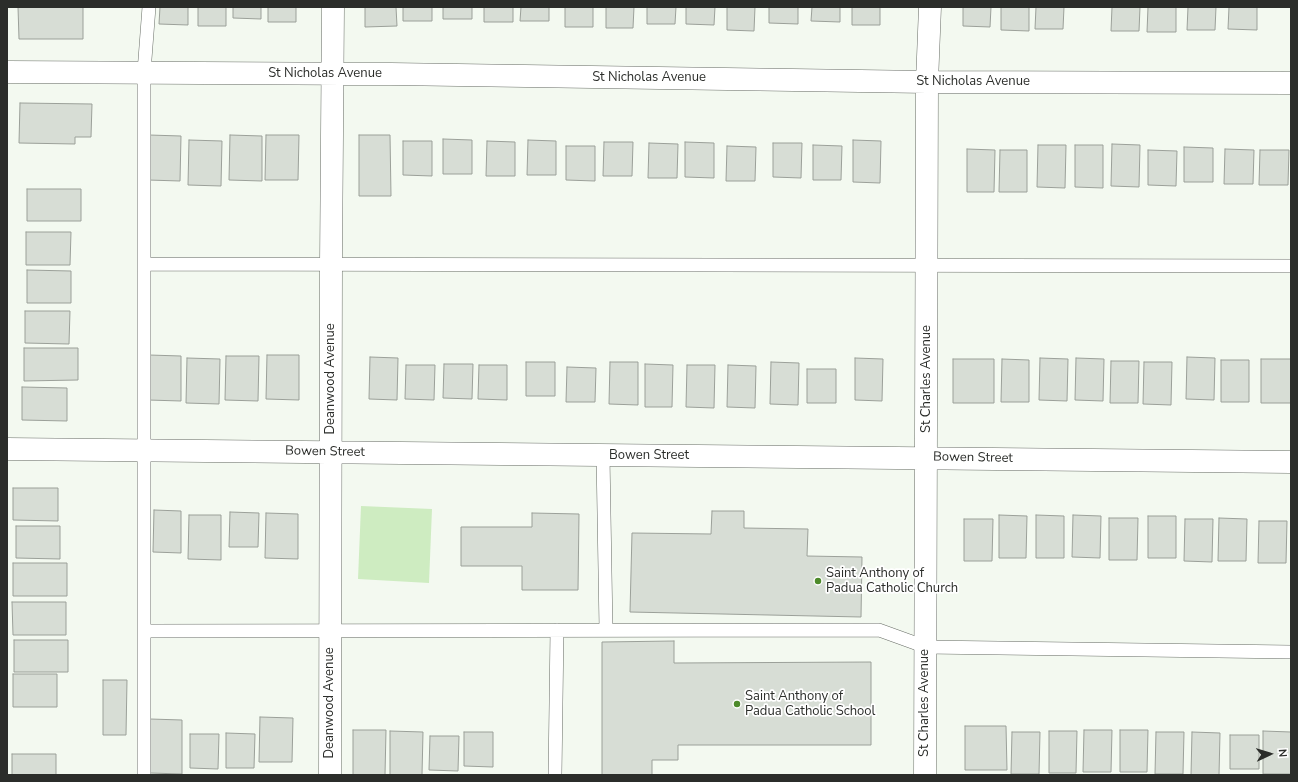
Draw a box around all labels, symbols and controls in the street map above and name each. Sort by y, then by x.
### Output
street label: St Nicholas Avenue [268,66,382,82]
street label: St Nicholas Avenue [592,70,706,86]
street label: St Nicholas Avenue [916,74,1030,90]
street label: Deanwood Avenue [323,323,339,435]
street label: St Charles Avenue [919,325,935,433]
street label: Bowen Street [285,444,365,460]
street label: Bowen Street [609,448,689,464]
street label: Bowen Street [933,450,1013,466]
place label: Saint Anthony of Padua Catholic Church [826,566,958,597]
marker: Saint Anthony of Padua Catholic Church [813,576,823,586]
street label: Deanwood Avenue [322,647,338,759]
street label: St Charles Avenue [917,649,933,757]
place label: Saint Anthony of Padua Catholic School [745,689,875,720]
marker: Saint Anthony of Padua Catholic School [732,699,742,709]
north arrow [1250,734,1290,774]
text: N [1275,748,1290,758]

